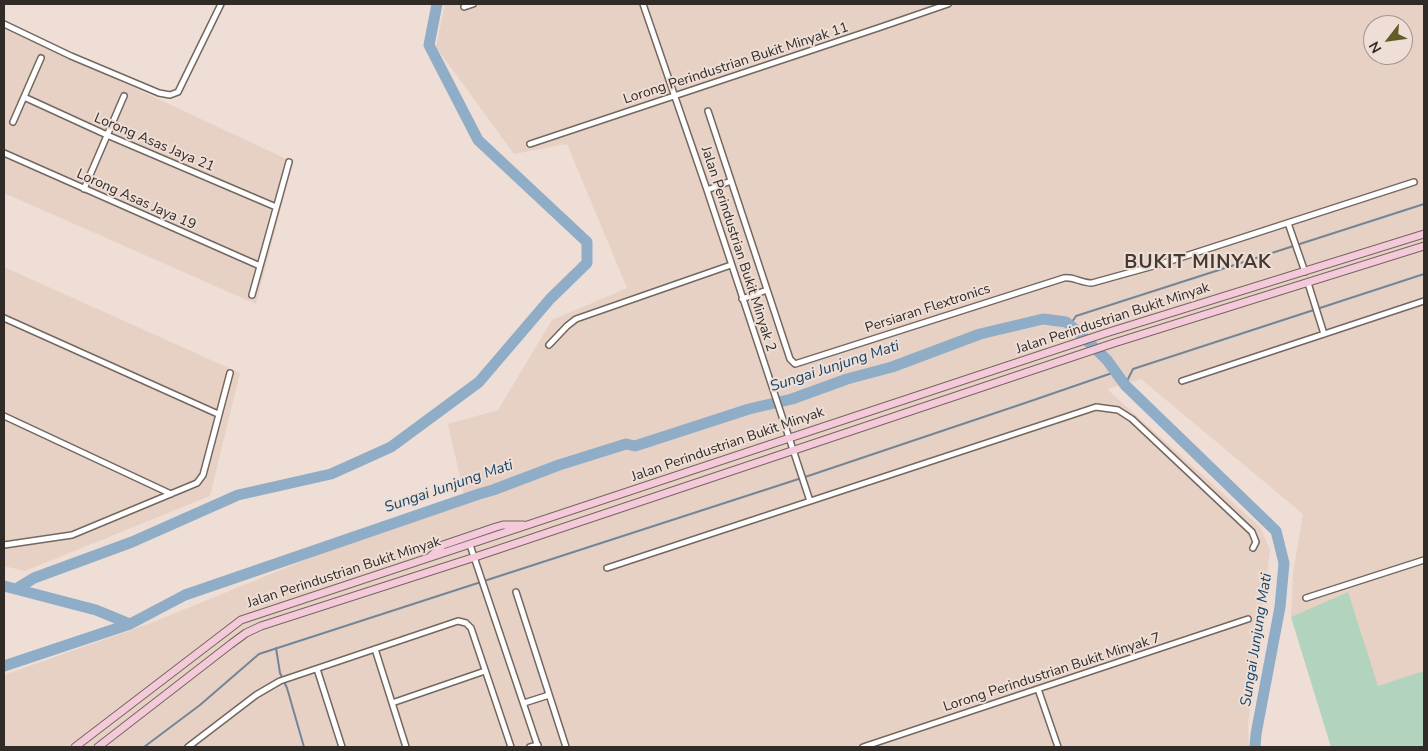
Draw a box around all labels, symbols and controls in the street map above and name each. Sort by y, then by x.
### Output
north arrow [1363,15,1413,65]
street label: Lorong Perindustrian Bukit Minyak 11 [621,20,851,108]
text: N [1365,38,1386,57]
street label: Lorong Asas Jaya 21 [91,110,217,176]
street label: Jalan Perindustrian Bukit Minyak 2 [697,144,779,354]
street label: Lorong Asas Jaya 19 [74,166,198,234]
district label: BUKIT MINYAK [1123,252,1273,274]
street label: Jalan Perindustrian Bukit Minyak [1014,280,1212,358]
street label: Persiaran Flextronics [863,281,993,337]
water label: Sungai Junjung Mati [768,338,902,396]
street label: Jalan Perindustrian Bukit Minyak [629,404,827,486]
water label: Sungai Junjung Mati [382,457,516,517]
street label: Jalan Perindustrian Bukit Minyak [245,534,443,612]
water label: Sungai Junjung Mati [1238,572,1276,708]
street label: Lorong Perindustrian Bukit Minyak 7 [941,630,1163,716]

